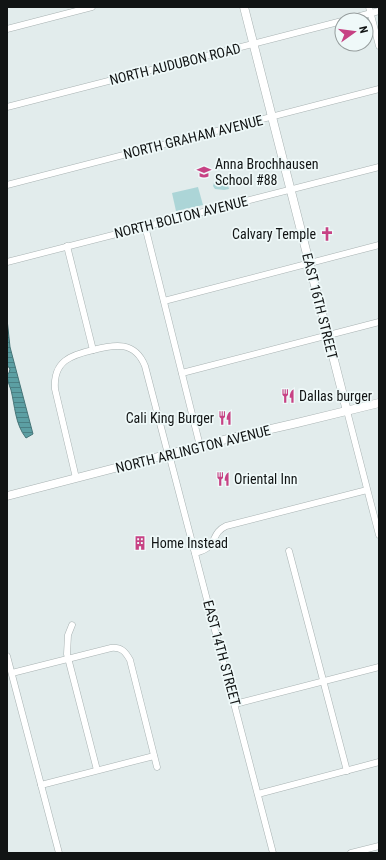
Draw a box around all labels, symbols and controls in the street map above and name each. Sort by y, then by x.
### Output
north arrow [334,12,374,52]
text: N [356,25,370,35]
street label: NORTH AUDUBON ROAD [108,40,242,88]
street label: NORTH GRAHAM AVENUE [121,112,265,162]
place label: Anna Brochhausen School #88 [215,156,319,188]
school or university icon: Anna Brochhausen School #88 [196,164,212,180]
street label: NORTH BOLTON AVENUE [113,193,250,241]
place label: Calvary Temple [232,226,316,242]
church icon: Calvary Temple [319,226,335,242]
street label: EAST 16TH STREET [299,251,341,361]
restaurant icon: Dallas burger [280,388,296,404]
place label: Dallas burger [299,388,372,404]
place label: Cali King Burger [126,410,214,426]
restaurant icon: Cali King Burger [217,410,233,426]
street label: NORTH ARLINGTON AVENUE [114,422,272,476]
restaurant icon: Oriental Inn [215,471,231,487]
place label: Oriental Inn [234,471,298,487]
building icon: Home Instead [132,535,148,551]
place label: Home Instead [151,535,228,551]
street label: EAST 14TH STREET [200,598,244,708]

